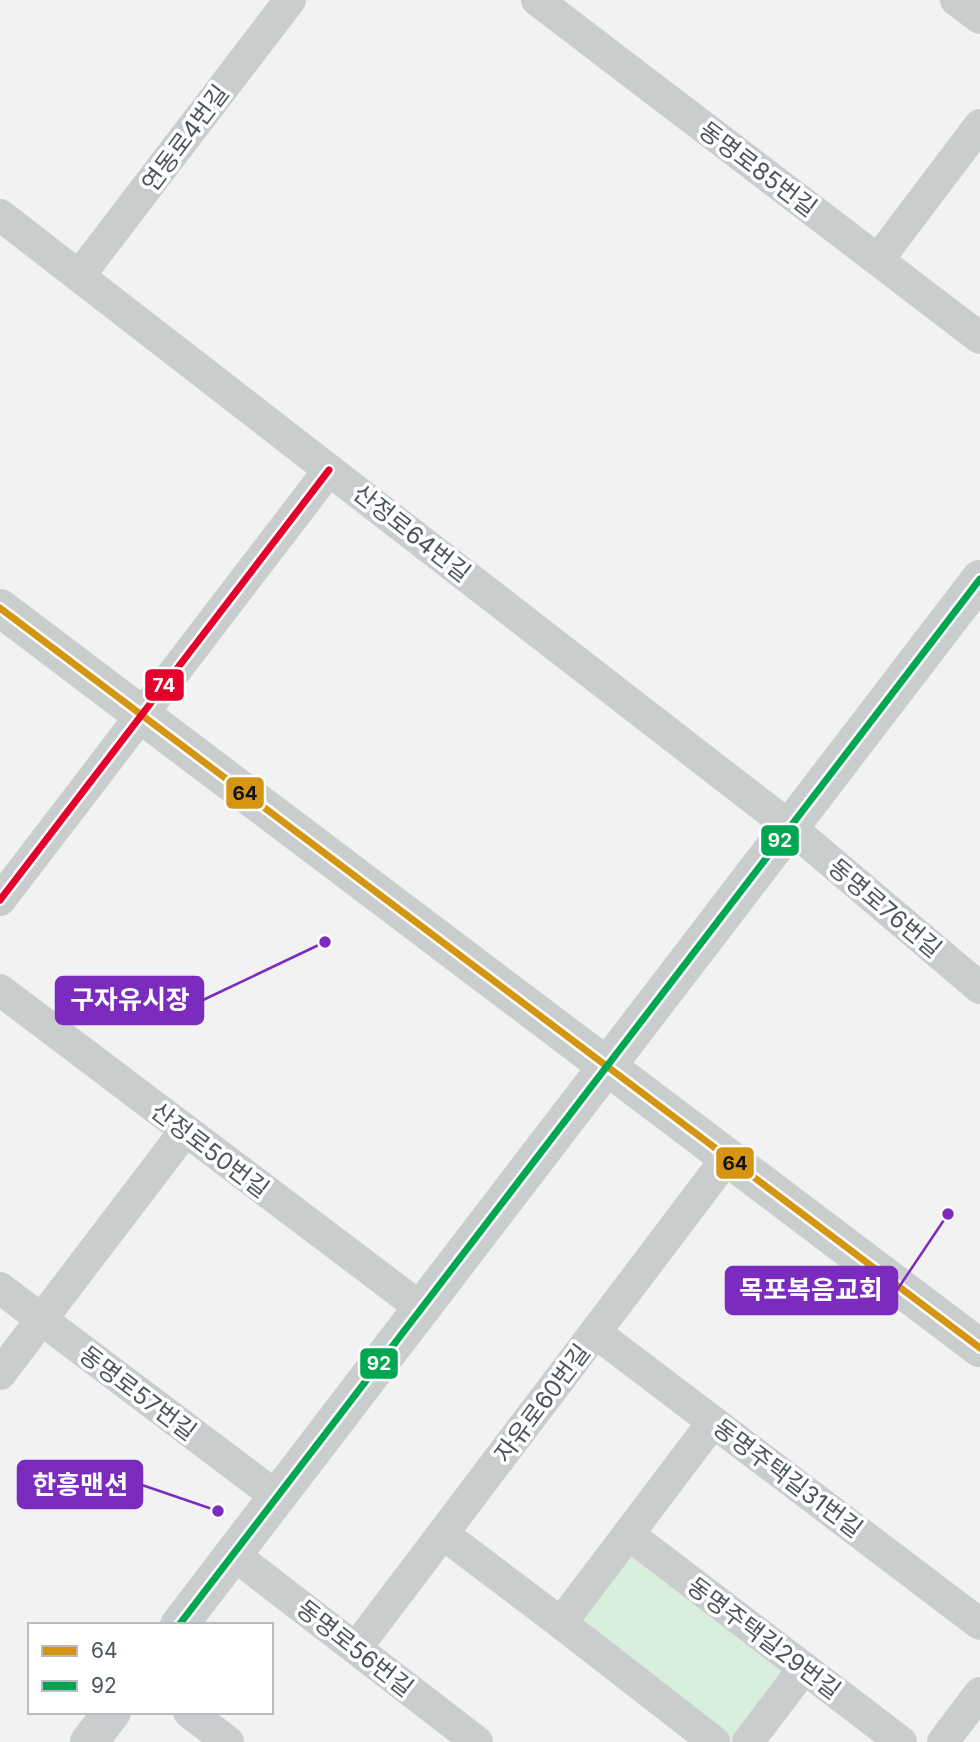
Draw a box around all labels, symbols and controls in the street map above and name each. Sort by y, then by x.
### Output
street label: 연동로4번길 [136,79,234,197]
street label: 동명로85번길 [693,115,823,223]
street label: 산정로64번길 [348,478,476,588]
line badge: 74 [144,668,185,702]
text: 74 [153,674,175,697]
line badge: 64 [225,776,265,810]
text: 64 [232,782,258,805]
line badge: 92 [760,824,800,857]
text: 92 [768,829,792,852]
street label: 동명로76번길 [823,852,947,964]
callout: 구자유시장 [56,977,203,1024]
text: 구자유시장 [70,984,190,1015]
street label: 산정로50번길 [145,1096,275,1204]
line badge: 64 [715,1146,755,1180]
text: 64 [722,1152,748,1175]
callout: 목포복음교회 [726,1267,897,1314]
text: 목포복음교회 [739,1274,883,1305]
street label: 자유로60번길 [488,1338,596,1468]
street label: 동명로57번길 [74,1340,202,1446]
line badge: 92 [359,1347,399,1380]
text: 92 [367,1352,391,1375]
street label: 동명주택길31번길 [708,1413,868,1543]
callout: 한흥맨션 [18,1461,142,1508]
text: 한흥맨션 [32,1469,128,1500]
street label: 동명주택길29번길 [682,1571,846,1705]
street label: 동명로56번길 [291,1594,419,1702]
legend [28,1623,273,1714]
text: 64 [91,1638,118,1663]
text: 92 [91,1673,117,1698]

